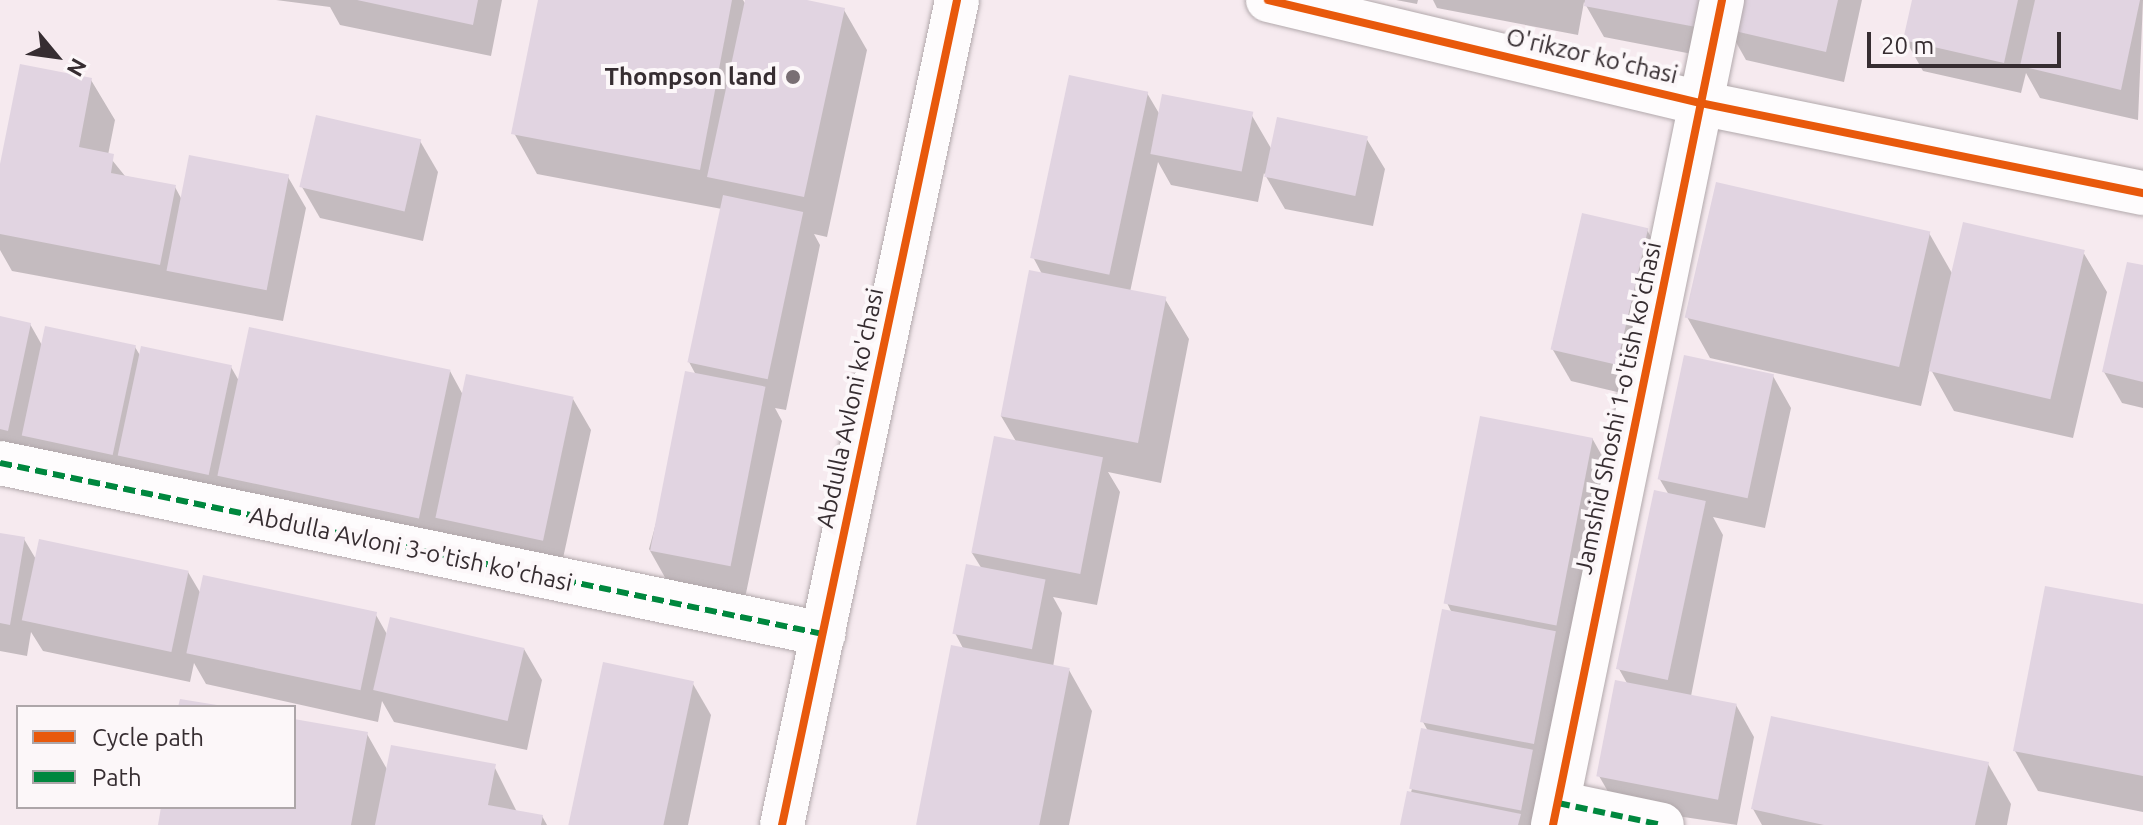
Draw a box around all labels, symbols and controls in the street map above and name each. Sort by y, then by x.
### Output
north arrow [16,16,96,96]
scale bar [1871,16,2065,66]
street label: O'rikzor ko'chasi [1503,22,1681,90]
text: 20 m [1881,32,1934,59]
text: N [63,55,92,81]
place label: Thompson land [605,63,777,91]
marker: Thompson land [784,68,802,86]
street label: Jamshid Shoshi 1-o'tish ko'chasi [1569,239,1667,577]
street label: Abdulla Avloni ko'chasi [810,285,890,531]
street label: Abdulla Avloni 3-o'tish ko'chasi [247,501,575,597]
legend [16,705,296,809]
text: Cycle path [92,724,204,751]
text: Path [92,764,142,791]

